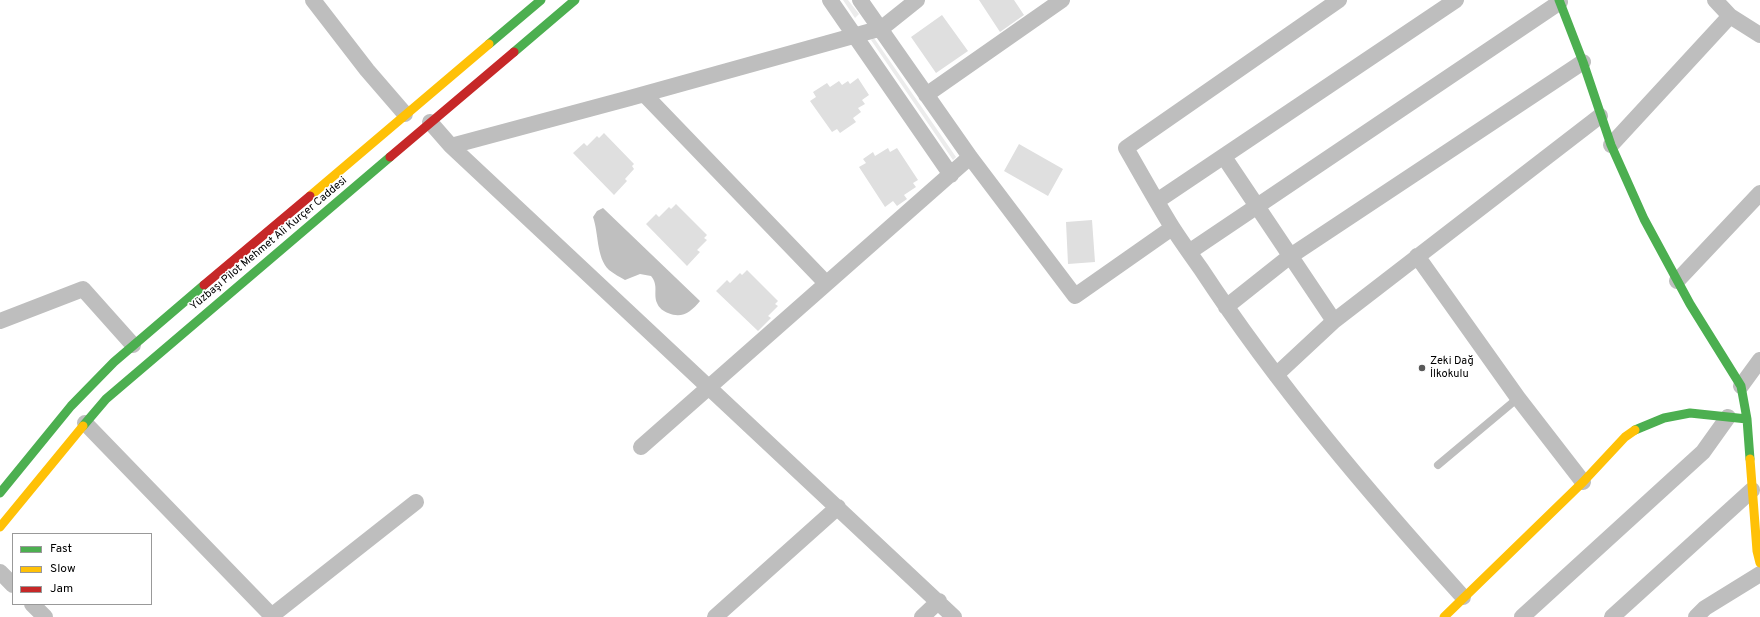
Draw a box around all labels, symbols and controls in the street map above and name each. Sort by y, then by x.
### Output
street label: Yüzbaşı Pilot Mehmet Ali Kurçer Caddesi [188,174,350,314]
place label: Zeki Dağ İlkokulu [1430,355,1474,381]
marker: Zeki Dağ İlkokulu [1417,363,1427,373]
legend [12,533,152,605]
text: Fast [50,541,72,557]
text: Slow [50,561,76,577]
text: Jam [50,581,73,597]

